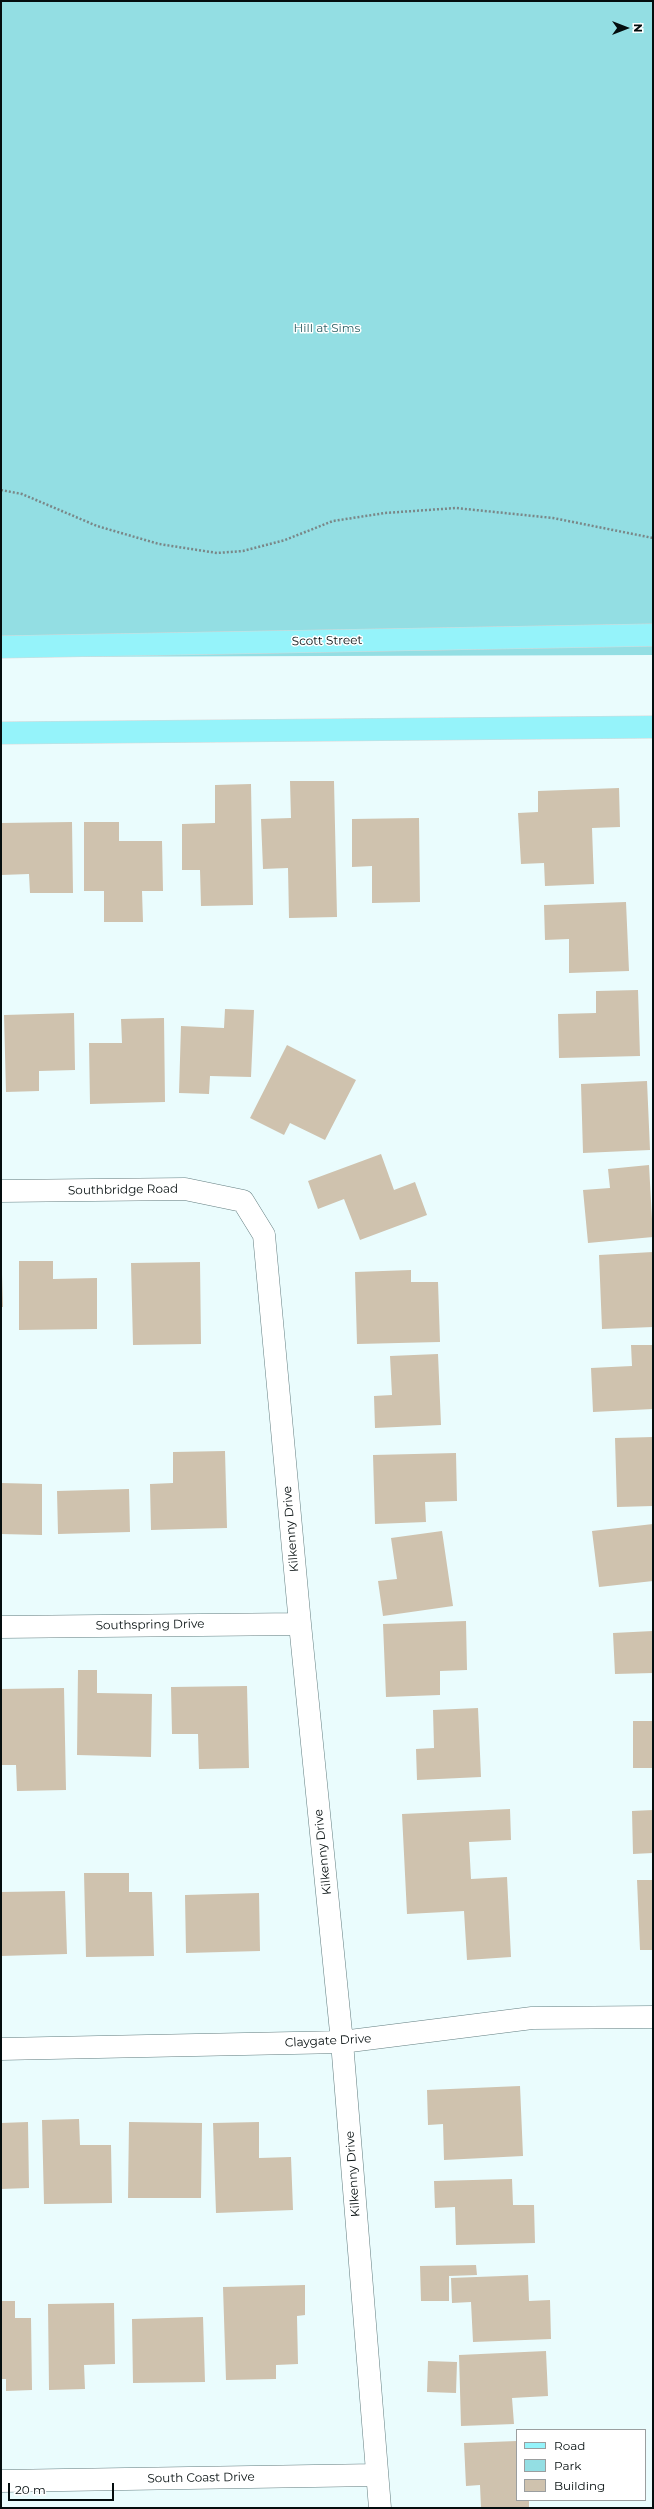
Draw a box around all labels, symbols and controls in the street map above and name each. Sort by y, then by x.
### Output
north arrow [606,8,646,48]
text: N [631,24,645,32]
park label: Hill at Sims [294,321,360,335]
street label: Scott Street [292,633,362,649]
street label: Southbridge Road [68,1182,178,1198]
street label: Kilkenny Drive [280,1485,302,1573]
street label: Southspring Drive [95,1617,205,1633]
street label: Kilkenny Drive [311,1808,335,1896]
street label: Claygate Drive [284,2032,372,2050]
street label: Kilkenny Drive [343,2130,363,2218]
legend [516,2429,646,2501]
text: Road [554,2438,585,2453]
text: Park [554,2458,581,2473]
street label: South Coast Drive [147,2470,255,2486]
scale bar [10,2475,116,2501]
text: Building [554,2478,605,2493]
text: 20 m [15,2482,46,2497]

